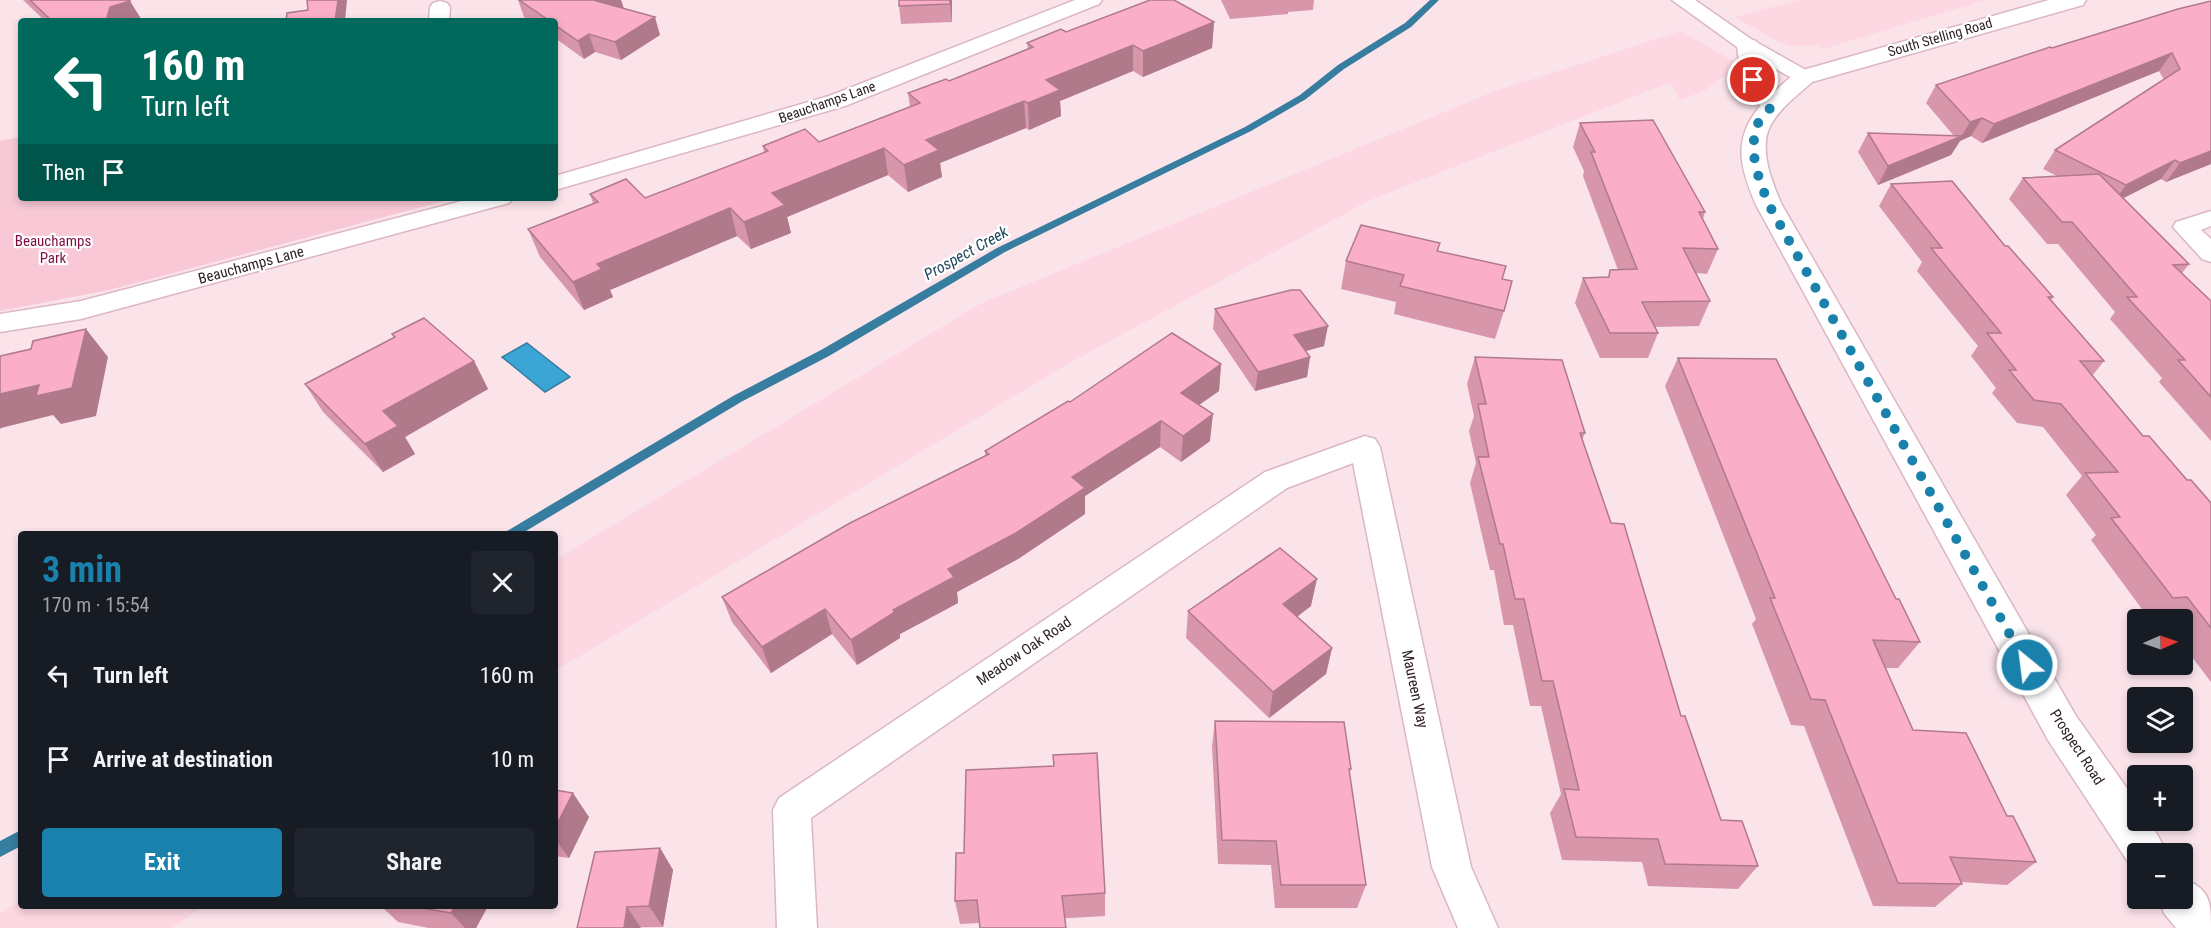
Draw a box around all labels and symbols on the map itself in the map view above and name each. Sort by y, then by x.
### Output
street label: South Stelling Road [1886,14,1994,60]
pin [1727,54,1778,105]
street label: Beauchamps Lane [776,78,878,126]
water label: Prospect Creek [921,222,1012,284]
park label: Beauchamps Park [15,232,91,267]
street label: Beauchamps Lane [196,242,306,288]
north arrow [2127,609,2193,675]
street label: Meadow Oak Road [973,613,1075,689]
position arrow [1995,633,2059,697]
street label: Maureen Way [1398,648,1432,730]
street label: Prospect Road [2046,706,2108,788]

